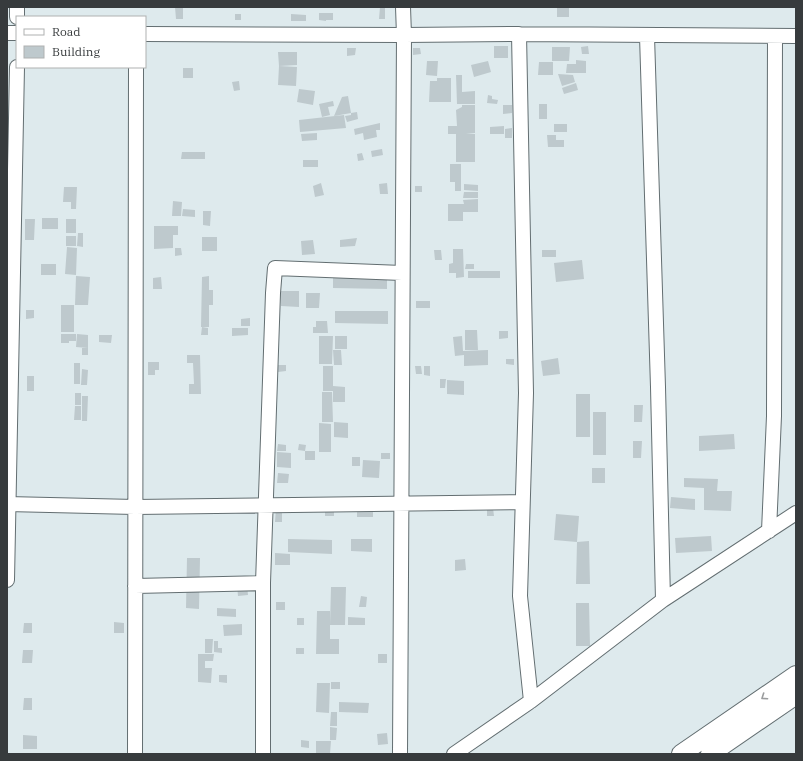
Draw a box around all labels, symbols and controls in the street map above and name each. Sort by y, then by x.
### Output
legend [16,16,146,68]
text: Road [52,24,81,39]
text: Building [52,44,100,59]
one-way arrow [761,693,768,700]

